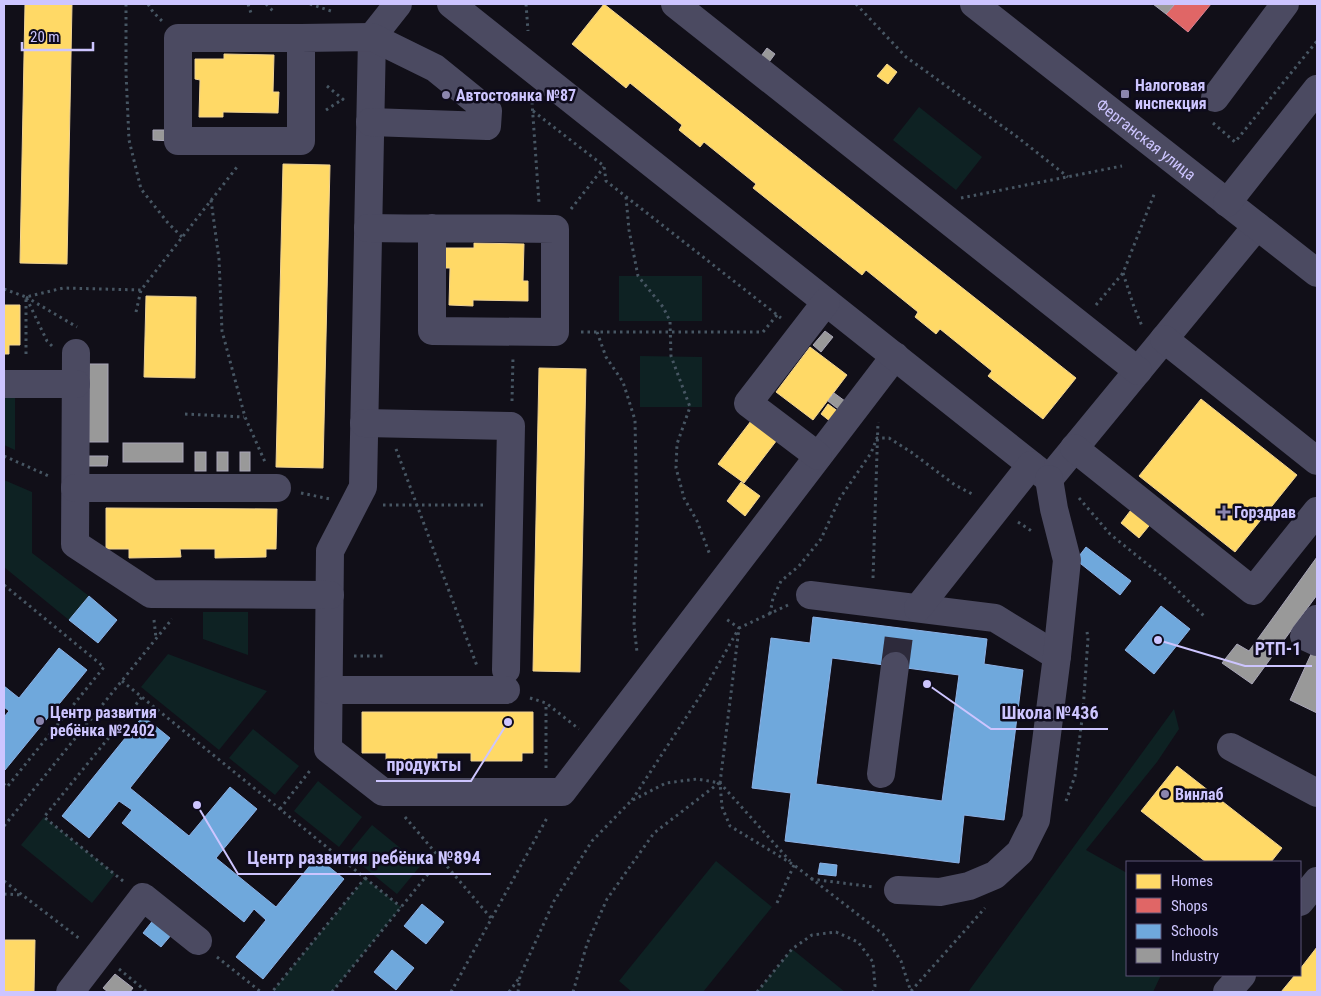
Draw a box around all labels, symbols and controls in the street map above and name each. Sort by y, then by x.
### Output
scale bar [22,20,94,52]
text: 20 m [30,28,60,46]
place label: Налоговая инспекция [1135,76,1207,113]
place label: Автостоянка №87 [456,86,576,105]
marker: Налоговая инспекция [1119,88,1131,100]
marker: Автостоянка №87 [440,89,452,101]
street label: Ферганская улица [1093,94,1200,184]
place label: Горздрав [1234,503,1296,522]
marker: Горздрав [1218,506,1230,518]
callout: РТП-1 [1245,633,1312,666]
text: РТП-1 [1255,638,1301,659]
callout: Школа №436 [991,696,1108,729]
text: Школа №436 [1002,702,1099,723]
place label: Центр развития ребёнка №2402 [50,703,157,740]
marker: Центр развития ребёнка №2402 [34,715,46,727]
callout: продукты [376,748,471,781]
text: продукты [387,754,461,775]
place label: Винлаб [1175,785,1224,804]
marker: Винлаб [1159,788,1171,800]
callout: Центр развития ребёнка №894 [238,841,491,874]
text: Центр развития ребёнка №894 [247,847,481,868]
legend [1126,861,1301,976]
text: Homes [1171,872,1213,890]
text: Shops [1171,897,1208,915]
text: Schools [1171,922,1218,940]
text: Industry [1171,947,1219,965]

